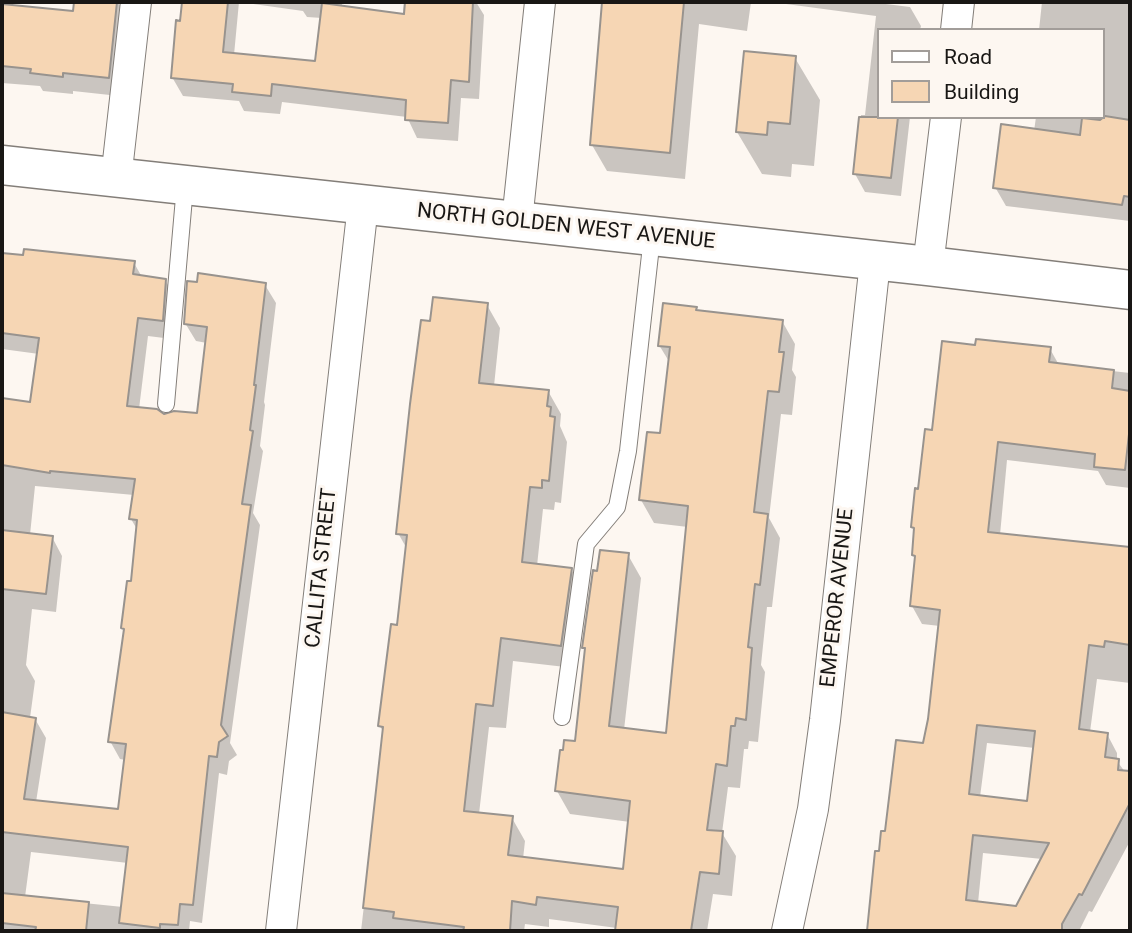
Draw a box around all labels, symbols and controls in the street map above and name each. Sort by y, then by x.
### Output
legend [876,28,1104,119]
text: Road [944,45,992,69]
text: Building [944,80,1019,104]
street label: NORTH GOLDEN WEST AVENUE [416,199,716,255]
street label: CALLITA STREET [301,487,343,649]
street label: EMPEROR AVENUE [816,507,860,689]

